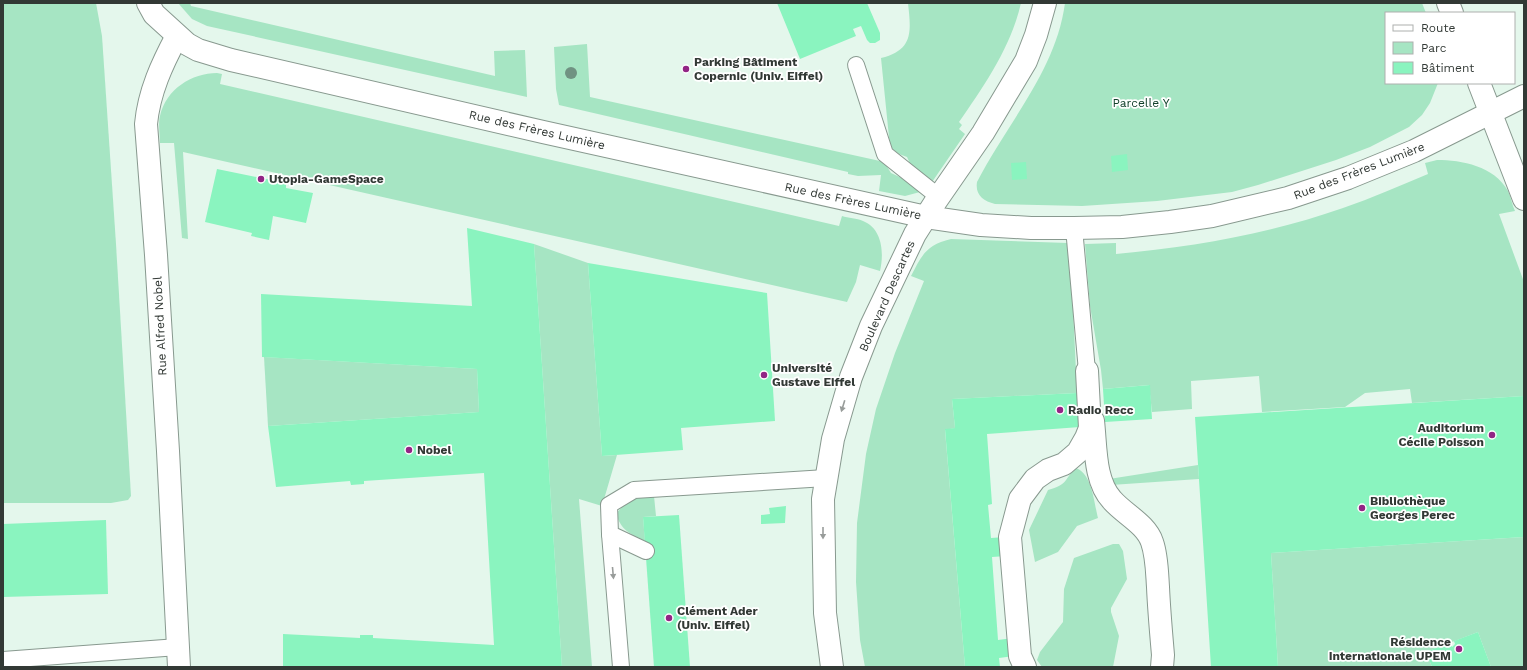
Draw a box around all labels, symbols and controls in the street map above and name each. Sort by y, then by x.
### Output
legend [1385,12,1515,84]
text: Route [1421,21,1455,35]
text: Parc [1421,41,1447,55]
place label: Parking Bâtiment Copernic (Univ. Eiffel) [694,55,823,83]
text: Bâtiment [1421,61,1474,75]
marker: Parking Bâtiment Copernic (Univ. Eiffel) [681,64,691,74]
park label: Parcelle Y [1112,96,1170,110]
street label: Rue des Frères Lumière [468,108,606,153]
street label: Rue des Frères Lumière [1291,139,1427,202]
place label: Utopia-GameSpace [269,172,384,186]
marker: Utopia-GameSpace [256,174,266,184]
street label: Rue des Frères Lumière [783,180,923,222]
street label: Boulevard Descartes [856,238,918,354]
street label: Rue Alfred Nobel [150,276,170,376]
place label: Université Gustave Eiffel [772,361,855,389]
marker: Université Gustave Eiffel [759,370,769,380]
one-way arrow [840,400,846,412]
place label: Radio Recc [1068,403,1134,417]
marker: Radio Recc [1055,405,1065,415]
place label: Auditorium Cécile Poisson [1398,421,1484,449]
marker: Auditorium Cécile Poisson [1487,430,1497,440]
place label: Nobel [417,443,452,457]
marker: Nobel [404,445,414,455]
place label: Bibliothèque Georges Perec [1370,494,1455,522]
marker: Bibliothèque Georges Perec [1357,503,1367,513]
one-way arrow [820,527,826,540]
one-way arrow [610,567,617,579]
place label: Clément Ader (Univ. Eiffel) [677,604,759,632]
marker: Clément Ader (Univ. Eiffel) [664,613,674,623]
place label: Résidence Internationale UPEM [1329,635,1451,663]
marker: Résidence Internationale UPEM [1454,644,1464,654]

